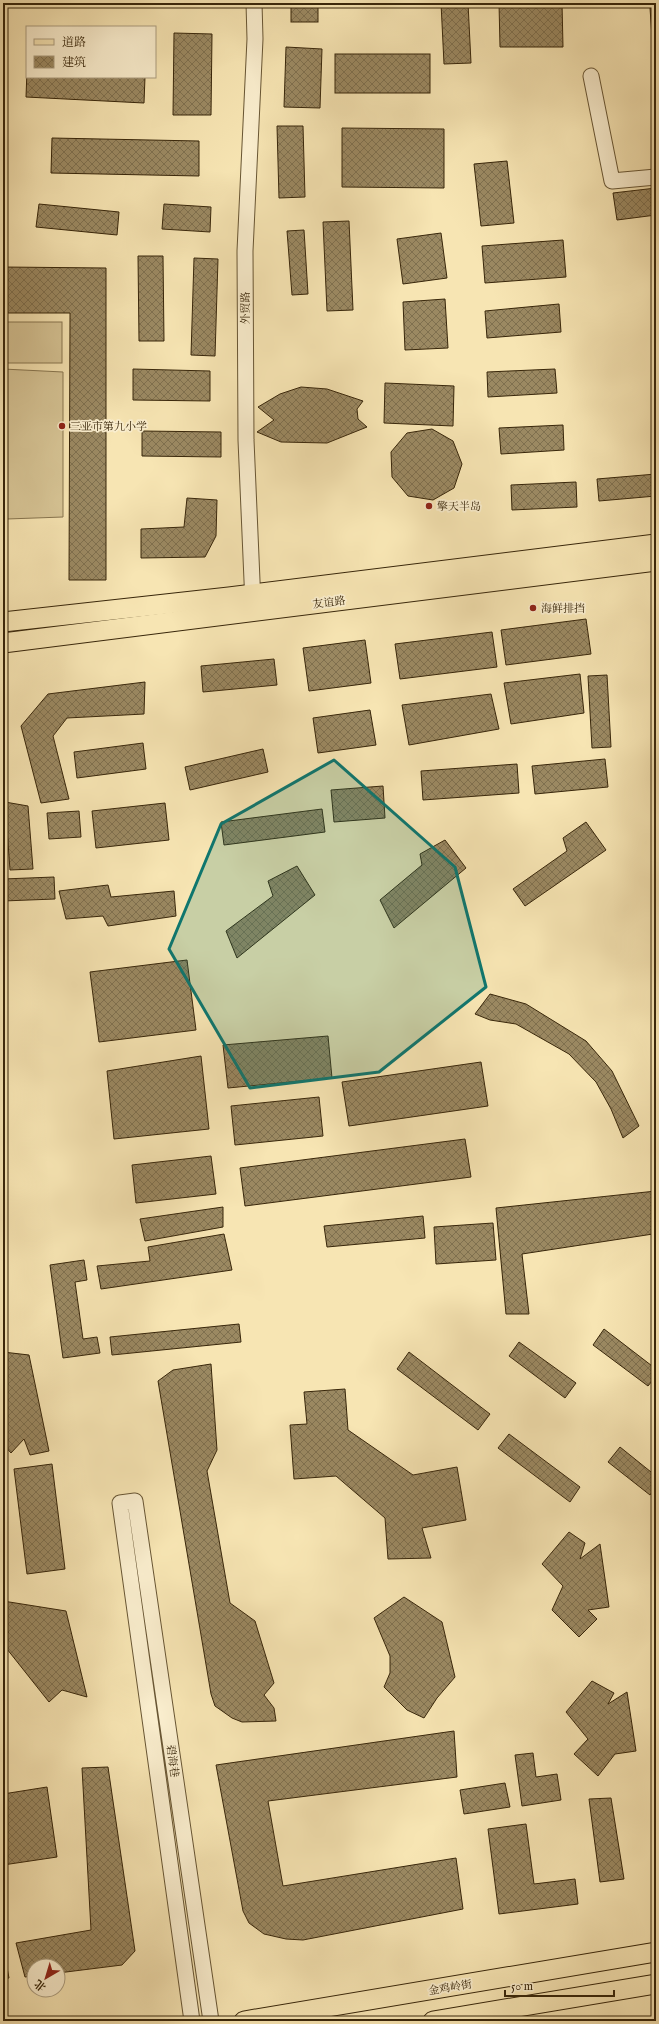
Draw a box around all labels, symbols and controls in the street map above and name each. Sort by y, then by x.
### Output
legend [26,26,156,78]
text: 道路 [62,35,86,50]
text: 建筑 [62,55,86,70]
street label: 外贸路 [239,292,253,325]
place label: 三亚市第九小学 [70,420,147,434]
marker: 三亚市第九小学 [57,421,67,431]
place label: 擎天半岛 [437,500,481,514]
marker: 擎天半岛 [424,501,434,511]
street label: 友谊路 [312,594,346,612]
place label: 海鲜排挡 [541,602,585,616]
marker: 海鲜排挡 [528,603,538,613]
street label: 碧海巷 [163,1744,181,1778]
north arrow [26,1958,66,1998]
scale bar [505,1972,614,1998]
text: 北 [32,1976,49,1994]
street label: 金鸡岭街 [427,1978,473,1998]
text: 50 m [511,1979,533,1994]

